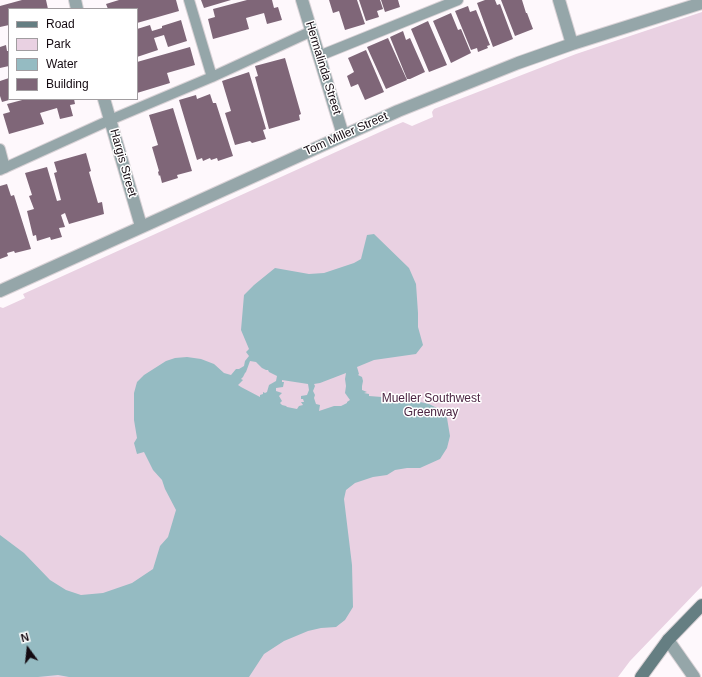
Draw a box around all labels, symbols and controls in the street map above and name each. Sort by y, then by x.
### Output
legend [8,8,138,100]
text: Road [46,17,75,31]
street label: Hermalinda Street [302,20,344,116]
text: Park [46,37,71,51]
text: Water [46,57,78,71]
text: Building [46,77,89,91]
street label: Tom Miller Street [302,109,390,159]
street label: Hargis Street [106,127,140,199]
park label: Mueller Southwest Greenway [382,392,480,420]
north arrow [8,629,48,669]
text: N [19,631,30,644]

